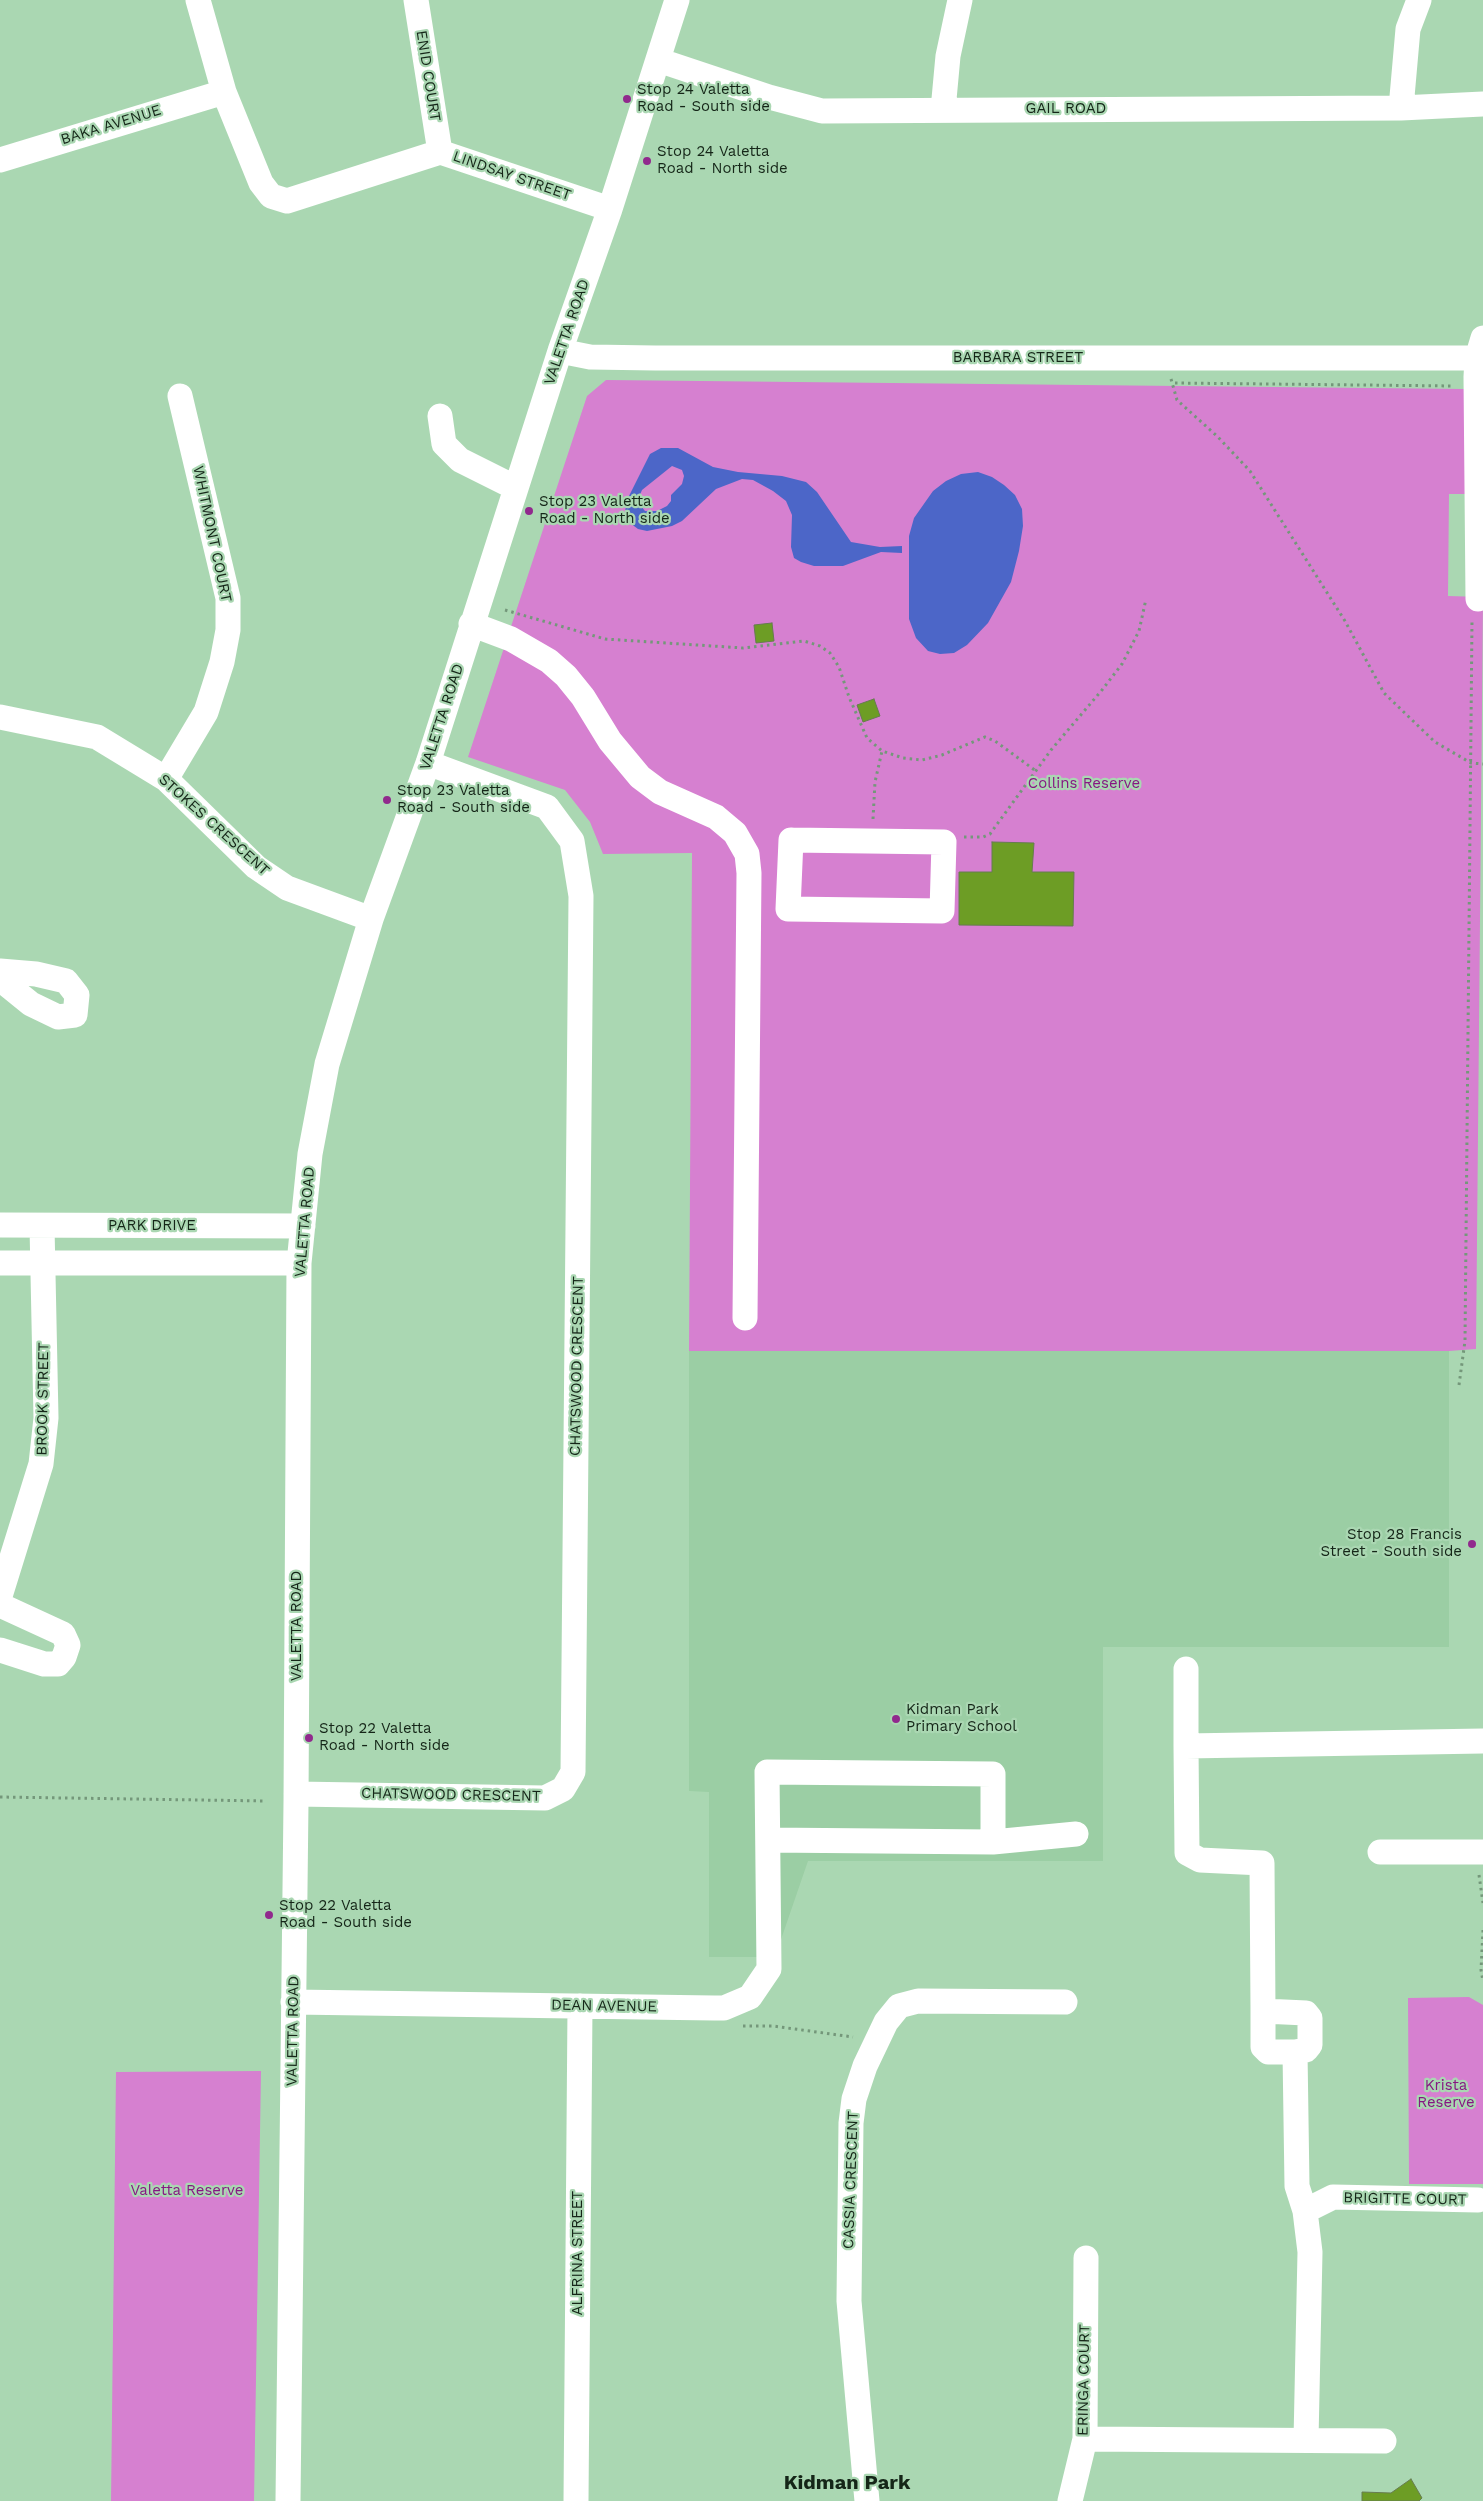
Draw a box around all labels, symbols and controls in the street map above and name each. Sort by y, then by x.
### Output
street label: ENID COURT [412,29,444,123]
place label: Stop 24 Valetta Road - South side [637,81,770,116]
marker: Stop 24 Valetta Road - South side [621,93,633,105]
street label: GAIL ROAD [1026,100,1106,118]
street label: BAKA AVENUE [59,101,163,149]
place label: Stop 24 Valetta Road - North side [657,143,788,178]
street label: LINDSAY STREET [451,147,573,205]
marker: Stop 24 Valetta Road - North side [641,155,653,167]
street label: VALETTA ROAD [540,277,594,387]
street label: BARBARA STREET [953,349,1083,367]
street label: WHITMONT COURT [189,464,235,604]
place label: Stop 23 Valetta Road - North side [539,493,670,528]
marker: Stop 23 Valetta Road - North side [523,505,535,517]
street label: VALETTA ROAD [416,662,468,772]
street label: STOKES CRESCENT [155,771,273,879]
park label: Collins Reserve [1028,775,1140,793]
place label: Stop 23 Valetta Road - South side [397,782,530,817]
marker: Stop 23 Valetta Road - South side [381,794,393,806]
street label: VALETTA ROAD [291,1166,319,1278]
street label: PARK DRIVE [108,1217,196,1235]
street label: CHATSWOOD CRESCENT [566,1276,588,1456]
street label: BROOK STREET [33,1342,53,1456]
place label: Stop 28 Francis Street - South side [1320,1526,1462,1561]
marker: Stop 28 Francis Street - South side [1466,1538,1478,1550]
street label: VALETTA ROAD [288,1571,306,1681]
place label: Kidman Park Primary School [906,1701,1017,1736]
marker: Kidman Park Primary School [890,1713,902,1725]
place label: Stop 22 Valetta Road - North side [319,1720,450,1755]
marker: Stop 22 Valetta Road - North side [303,1732,315,1744]
street label: CHATSWOOD CRESCENT [361,1784,541,1806]
place label: Stop 22 Valetta Road - South side [279,1897,412,1932]
marker: Stop 22 Valetta Road - South side [263,1909,275,1921]
street label: VALETTA ROAD [283,1976,303,2086]
street label: DEAN AVENUE [551,1996,657,2016]
park label: Krista Reserve [1417,2077,1475,2112]
street label: CASSIA CRESCENT [840,2111,862,2249]
park label: Valetta Reserve [130,2182,244,2200]
street label: BRIGITTE COURT [1343,2189,1467,2209]
street label: ALFRINA STREET [569,2191,587,2315]
street label: ERINGA COURT [1074,2324,1094,2436]
district label: Kidman Park [784,2471,910,2495]

